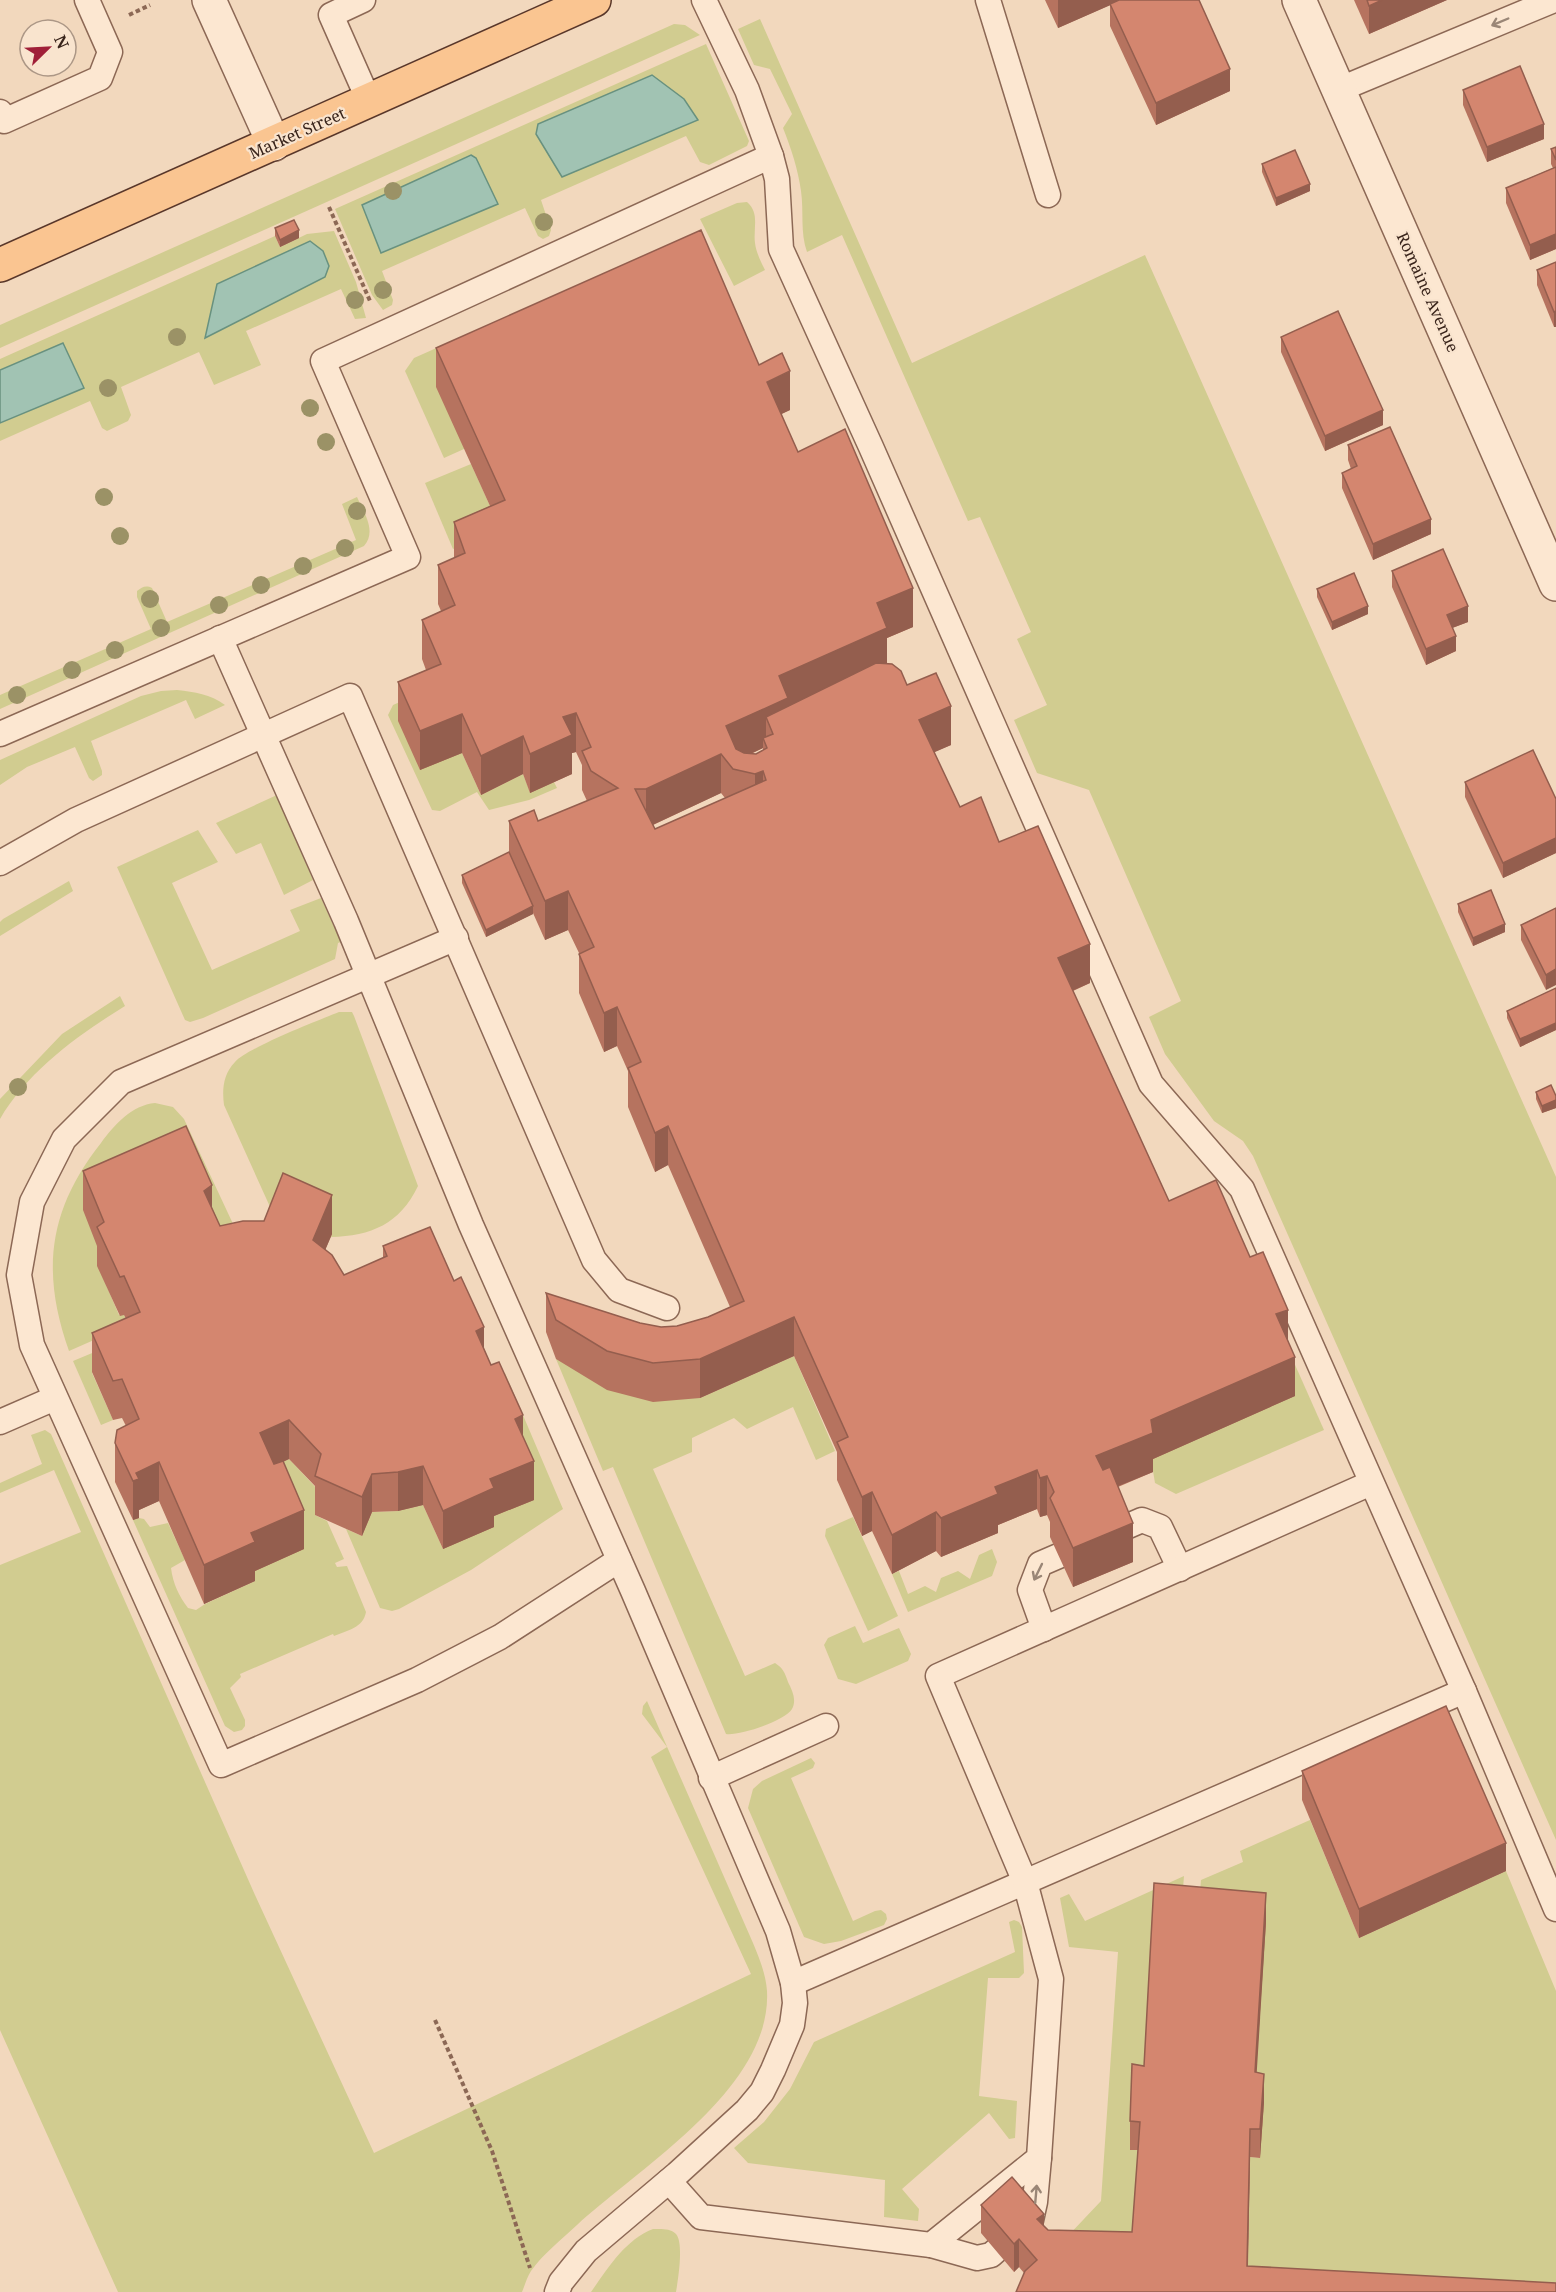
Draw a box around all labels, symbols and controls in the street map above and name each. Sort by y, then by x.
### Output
north arrow [18,18,78,78]
one-way arrow [1491,18,1509,29]
text: N [49,32,74,52]
street label: Market Street [245,102,349,164]
street label: Romaine Avenue [1392,229,1464,355]
one-way arrow [1031,1563,1043,1581]
one-way arrow [1031,2184,1042,2204]

